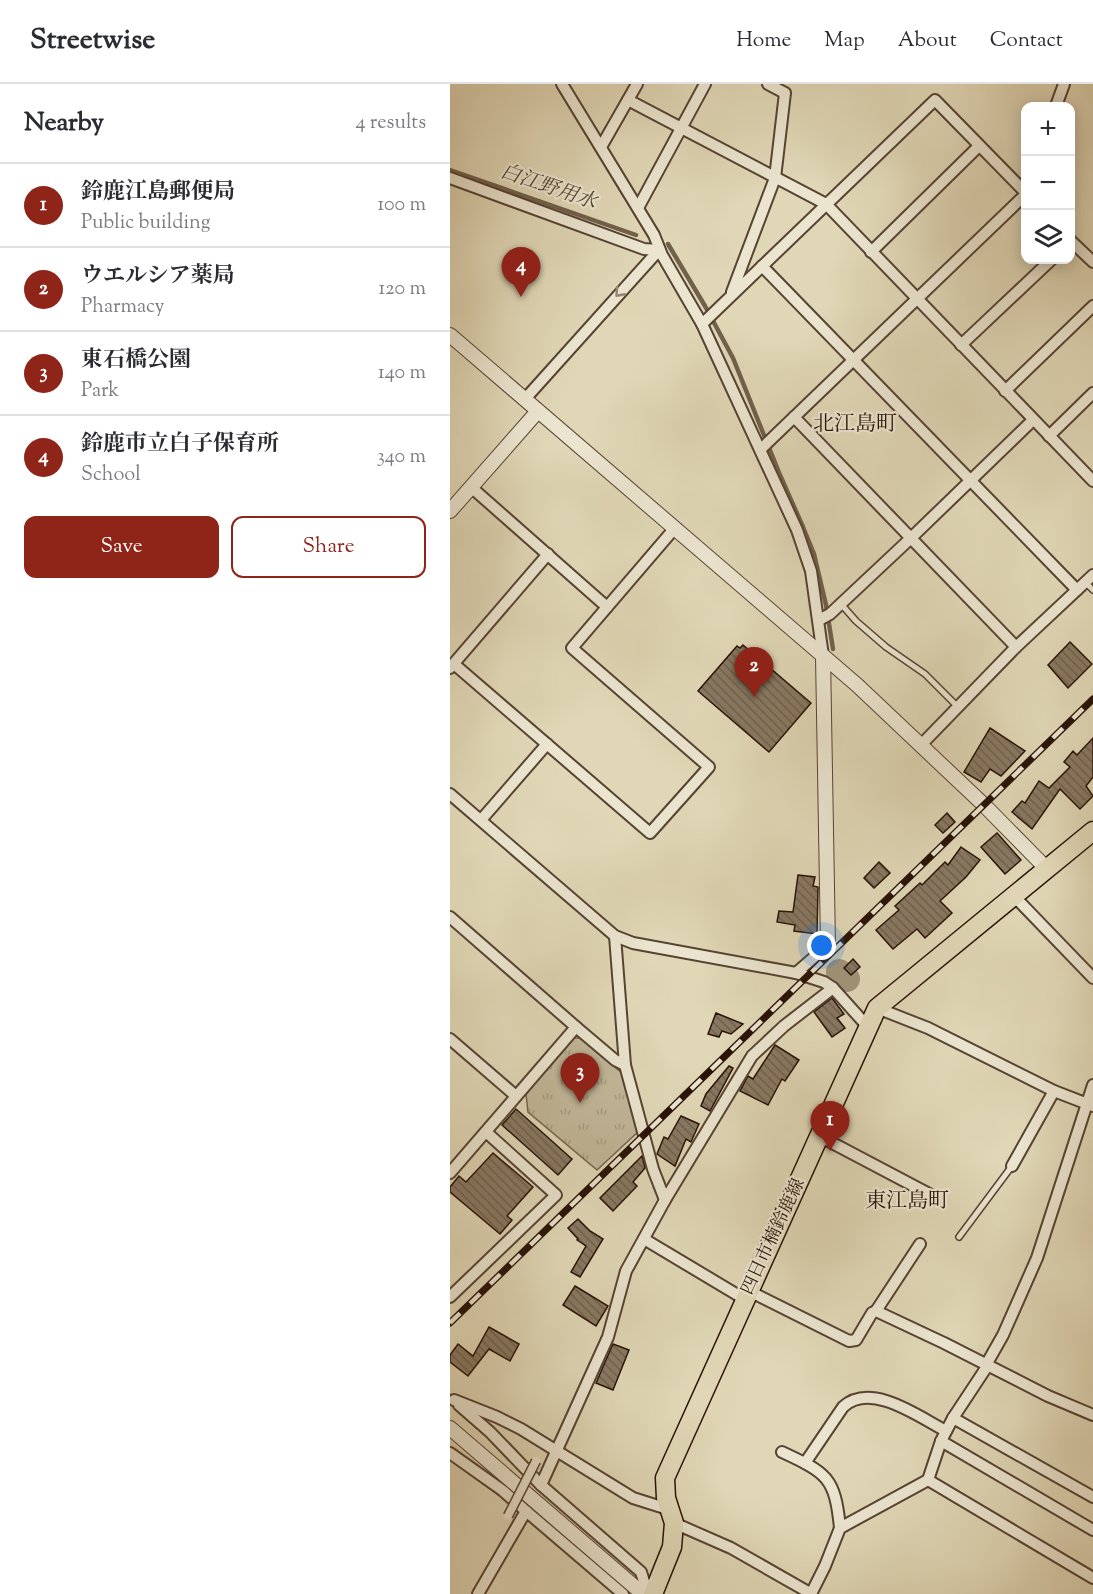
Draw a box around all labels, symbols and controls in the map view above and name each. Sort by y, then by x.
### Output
text: Streetwise [30,21,155,61]
text: Home [736,26,791,56]
text: Map [824,26,865,56]
text: About [898,26,957,56]
text: Contact [990,26,1063,56]
map controls [1021,102,1075,264]
button: + [1021,102,1075,156]
text: Nearby [24,105,104,142]
text: 4 results [355,109,426,138]
button: − [1021,156,1075,210]
water label: 白江野用水 [496,158,602,219]
text: 鈴鹿江島郵便局 [81,177,235,209]
text: 1 [40,191,47,220]
text: 100 m [377,191,426,220]
text: Public building [81,209,211,238]
button: layers [1021,210,1075,264]
pin: 4 [502,248,540,297]
text: ウエルシア薬局 [81,261,234,293]
text: 2 [39,275,48,304]
text: 120 m [378,275,426,304]
one-way arrow [615,286,626,297]
text: Pharmacy [81,293,164,322]
text: 東石橋公園 [81,345,191,377]
text: 3 [39,359,48,388]
text: 140 m [378,359,426,388]
text: Park [81,377,119,406]
district label: 北江島町 [813,410,897,440]
text: 鈴鹿市立白子保育所 [81,429,279,461]
text: 4 [38,443,49,472]
text: 340 m [377,443,426,472]
text: School [81,461,141,490]
button: Save [24,516,219,578]
button: Share [231,516,426,578]
pin: 2 [734,648,774,697]
your location [807,931,836,960]
pin: 3 [560,1054,600,1103]
pin: 1 [810,1102,850,1151]
street label: 四日市楠鈴鹿線 [736,1174,812,1300]
district label: 東江島町 [865,1187,949,1217]

